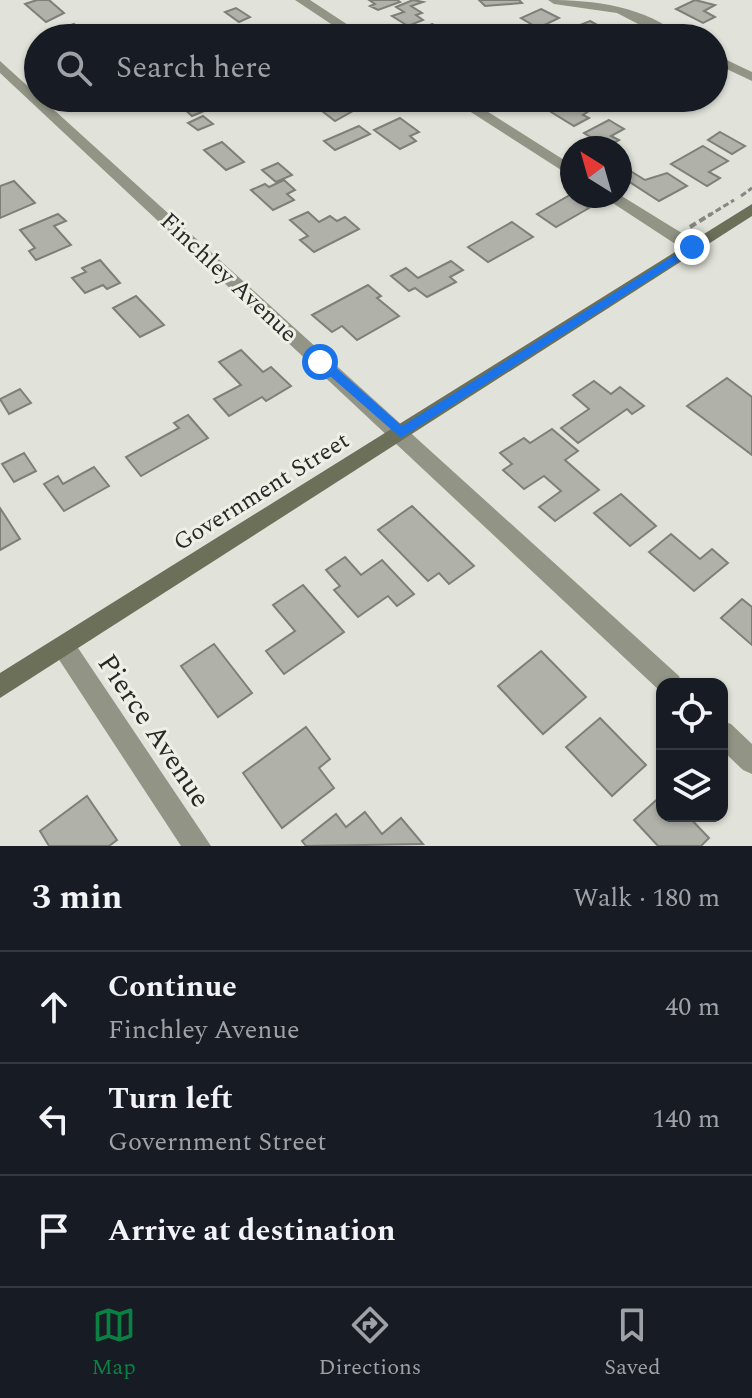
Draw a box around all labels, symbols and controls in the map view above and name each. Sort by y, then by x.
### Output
search box [24,24,728,112]
text: Search here [116,45,272,91]
icon: search [52,46,96,90]
north arrow [560,136,632,208]
street label: Finchley Avenue [151,204,305,351]
route end [674,229,710,265]
route start [302,344,338,380]
street label: Government Street [166,423,357,561]
street label: Pierce Avenue [86,645,221,817]
map controls [656,678,728,822]
button: locate [656,678,728,750]
button: layers [656,750,728,822]
text: 3 min [32,872,122,924]
text: Walk · 180 m [573,878,720,918]
text: Continue [108,964,237,1010]
icon: ahead [32,985,76,1029]
text: 40 m [665,987,720,1027]
text: Finchley Avenue [108,1010,300,1050]
text: Turn left [108,1076,233,1122]
icon: left [32,1097,76,1141]
text: 140 m [652,1099,720,1139]
text: Government Street [108,1122,327,1162]
text: Arrive at destination [108,1208,395,1254]
icon: arrive [32,1209,76,1253]
tab: Map [91,1303,136,1384]
tab: Directions [319,1303,421,1384]
tab: Saved [604,1303,661,1384]

